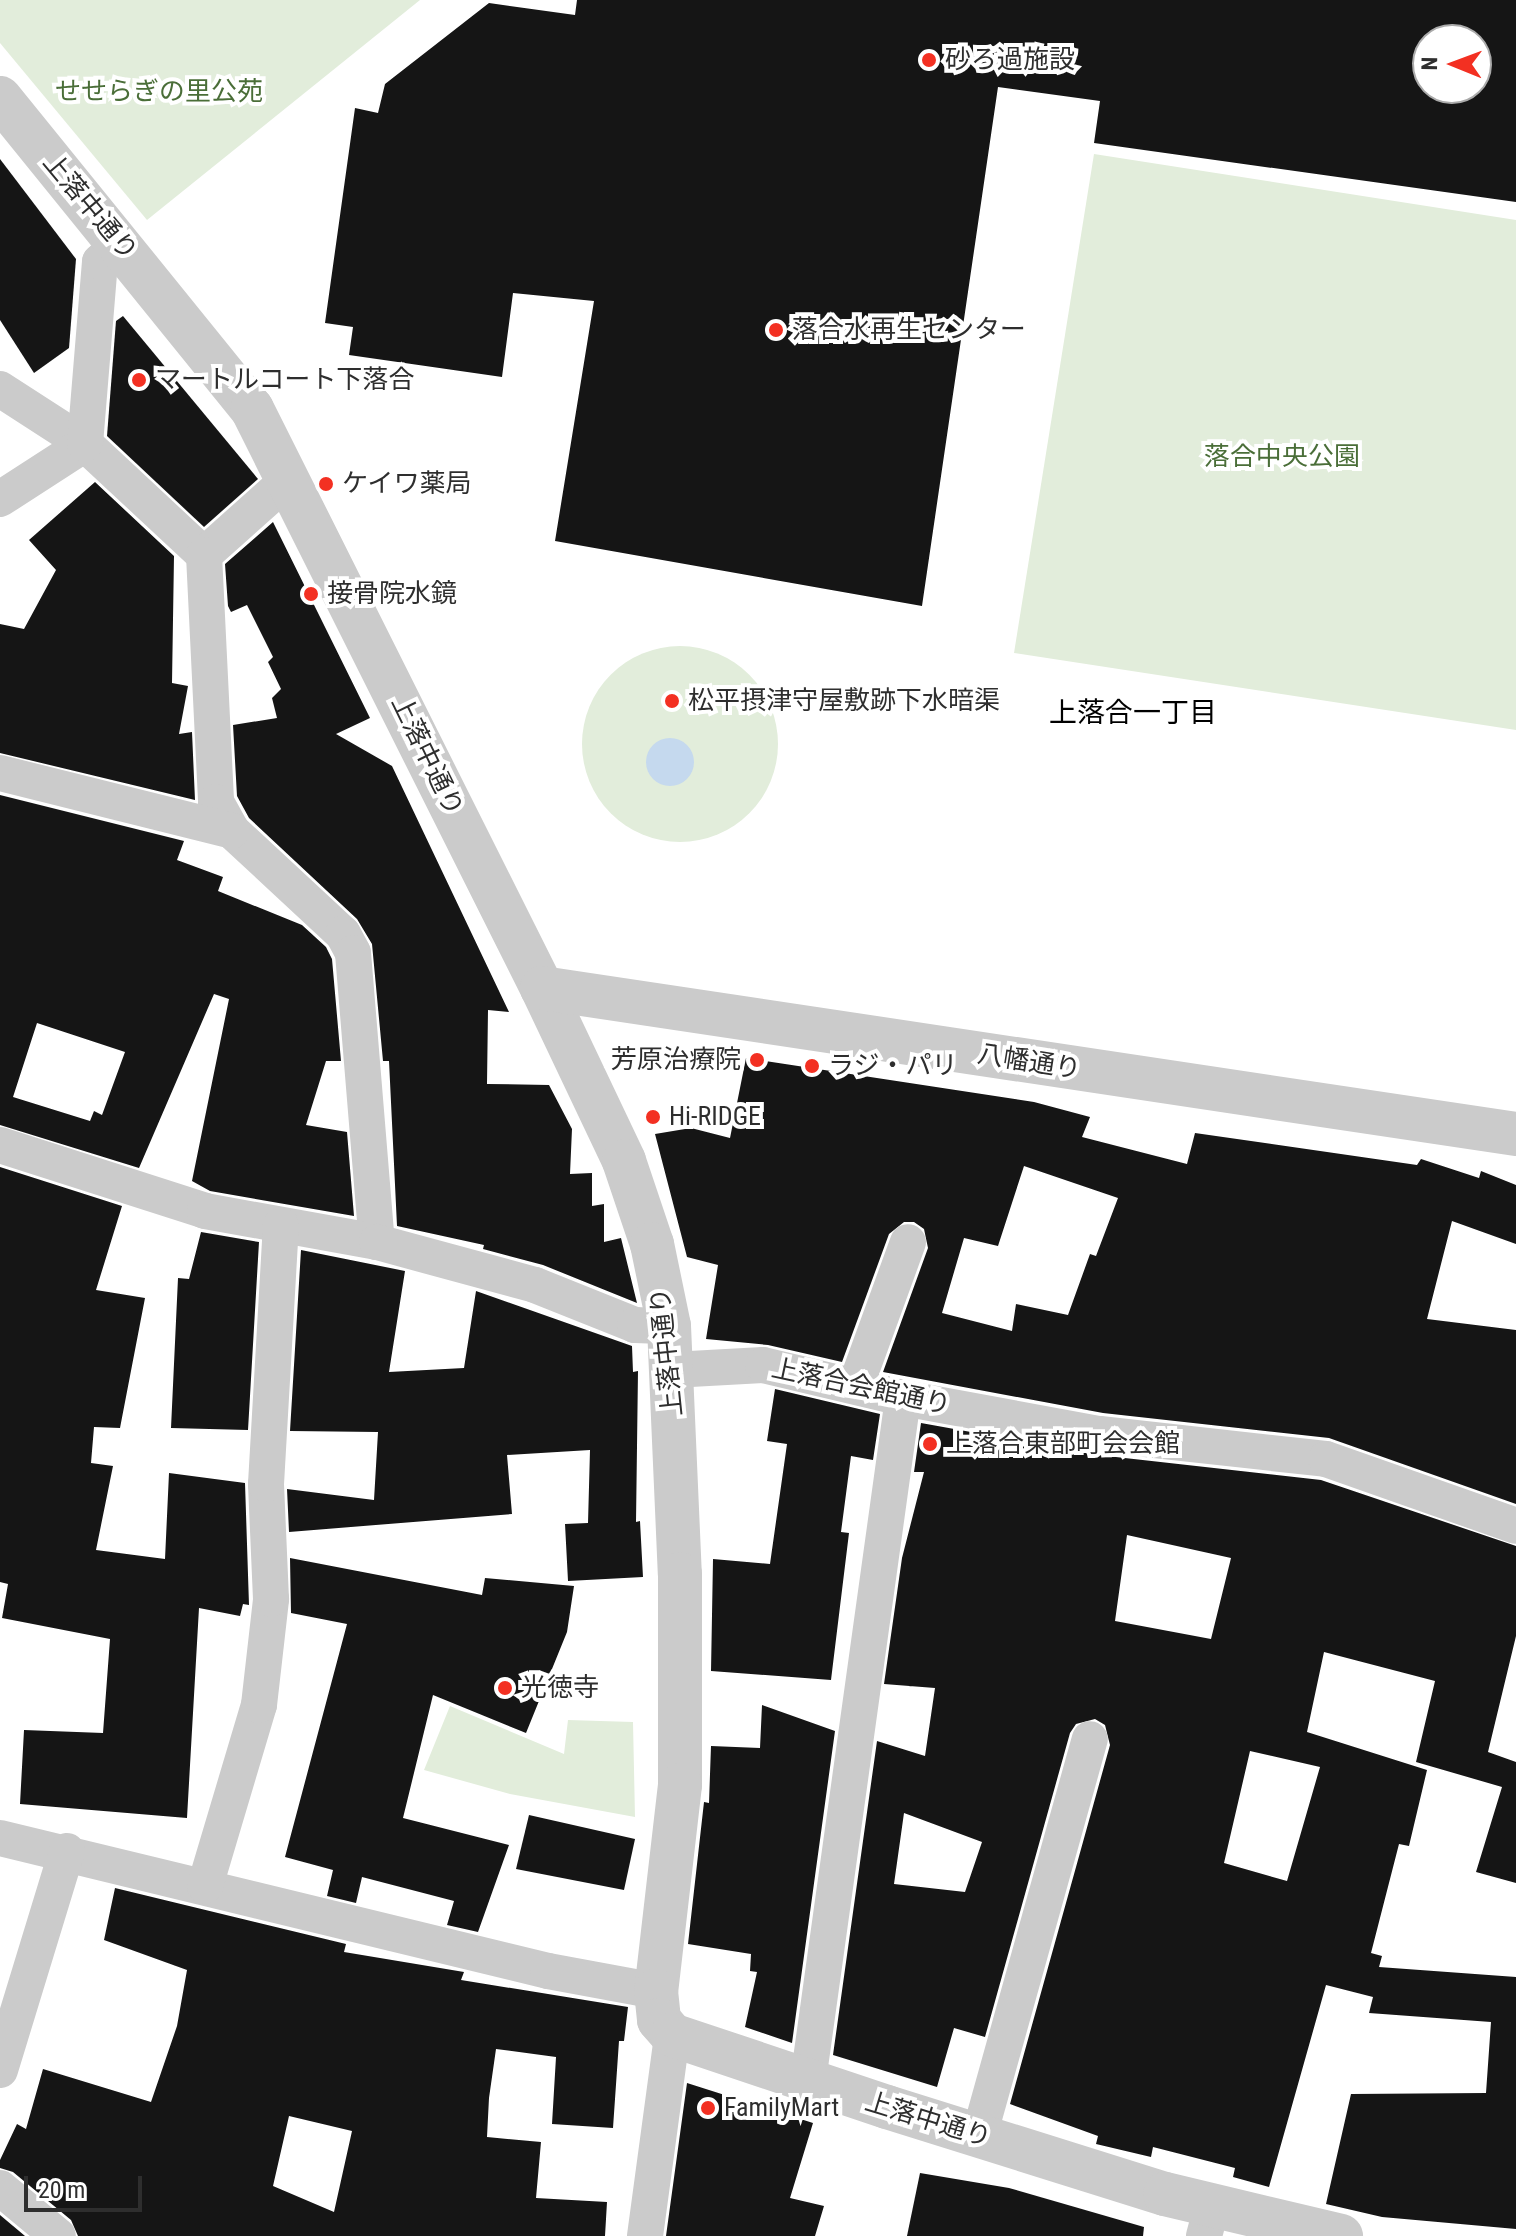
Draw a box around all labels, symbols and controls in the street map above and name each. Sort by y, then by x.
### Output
north arrow [1412,24,1492,104]
place label: 砂ろ過施設 [945,44,1075,76]
marker: 砂ろ過施設 [920,51,938,69]
text: N [1417,57,1442,71]
park label: せせらぎの里公苑 [55,76,263,108]
street label: 上落中通り [36,147,144,267]
place label: 落合水再生センター [792,314,1026,346]
marker: 落合水再生センター [767,321,785,339]
place label: マートルコート下落合 [155,364,415,396]
marker: マートルコート下落合 [130,371,148,389]
park label: 落合中央公園 [1204,441,1360,473]
place label: ケイワ薬局 [342,468,472,500]
marker: ケイワ薬局 [317,475,335,493]
place label: 接骨院水鏡 [327,578,457,610]
marker: 接骨院水鏡 [302,585,320,603]
place label: 松平摂津守屋敷跡下水暗渠 [688,685,1000,717]
street label: 上落中通り [384,691,470,821]
marker: 松平摂津守屋敷跡下水暗渠 [663,692,681,710]
district label: 上落合一丁目 [1049,696,1217,730]
street label: 八幡通り [975,1038,1083,1086]
place label: 芳原治療院 [611,1044,741,1076]
place label: ラジ・パリ [828,1050,958,1082]
marker: 芳原治療院 [748,1051,766,1069]
marker: ラジ・パリ [803,1057,821,1075]
place label: Hi-RIDGE [669,1101,761,1133]
marker: Hi-RIDGE [644,1108,662,1126]
street label: 上落中通り [645,1286,689,1418]
street label: 上落合会館通り [769,1353,953,1421]
place label: 上落合東部町会会館 [946,1428,1180,1460]
marker: 上落合東部町会会館 [921,1435,939,1453]
place label: 光徳寺 [521,1672,599,1704]
marker: 光徳寺 [496,1679,514,1697]
street label: 上落中通り [861,2086,995,2154]
place label: FamilyMart [724,2092,839,2124]
marker: FamilyMart [699,2099,717,2117]
scale bar [28,2160,146,2210]
text: 20 m [38,2176,85,2204]

